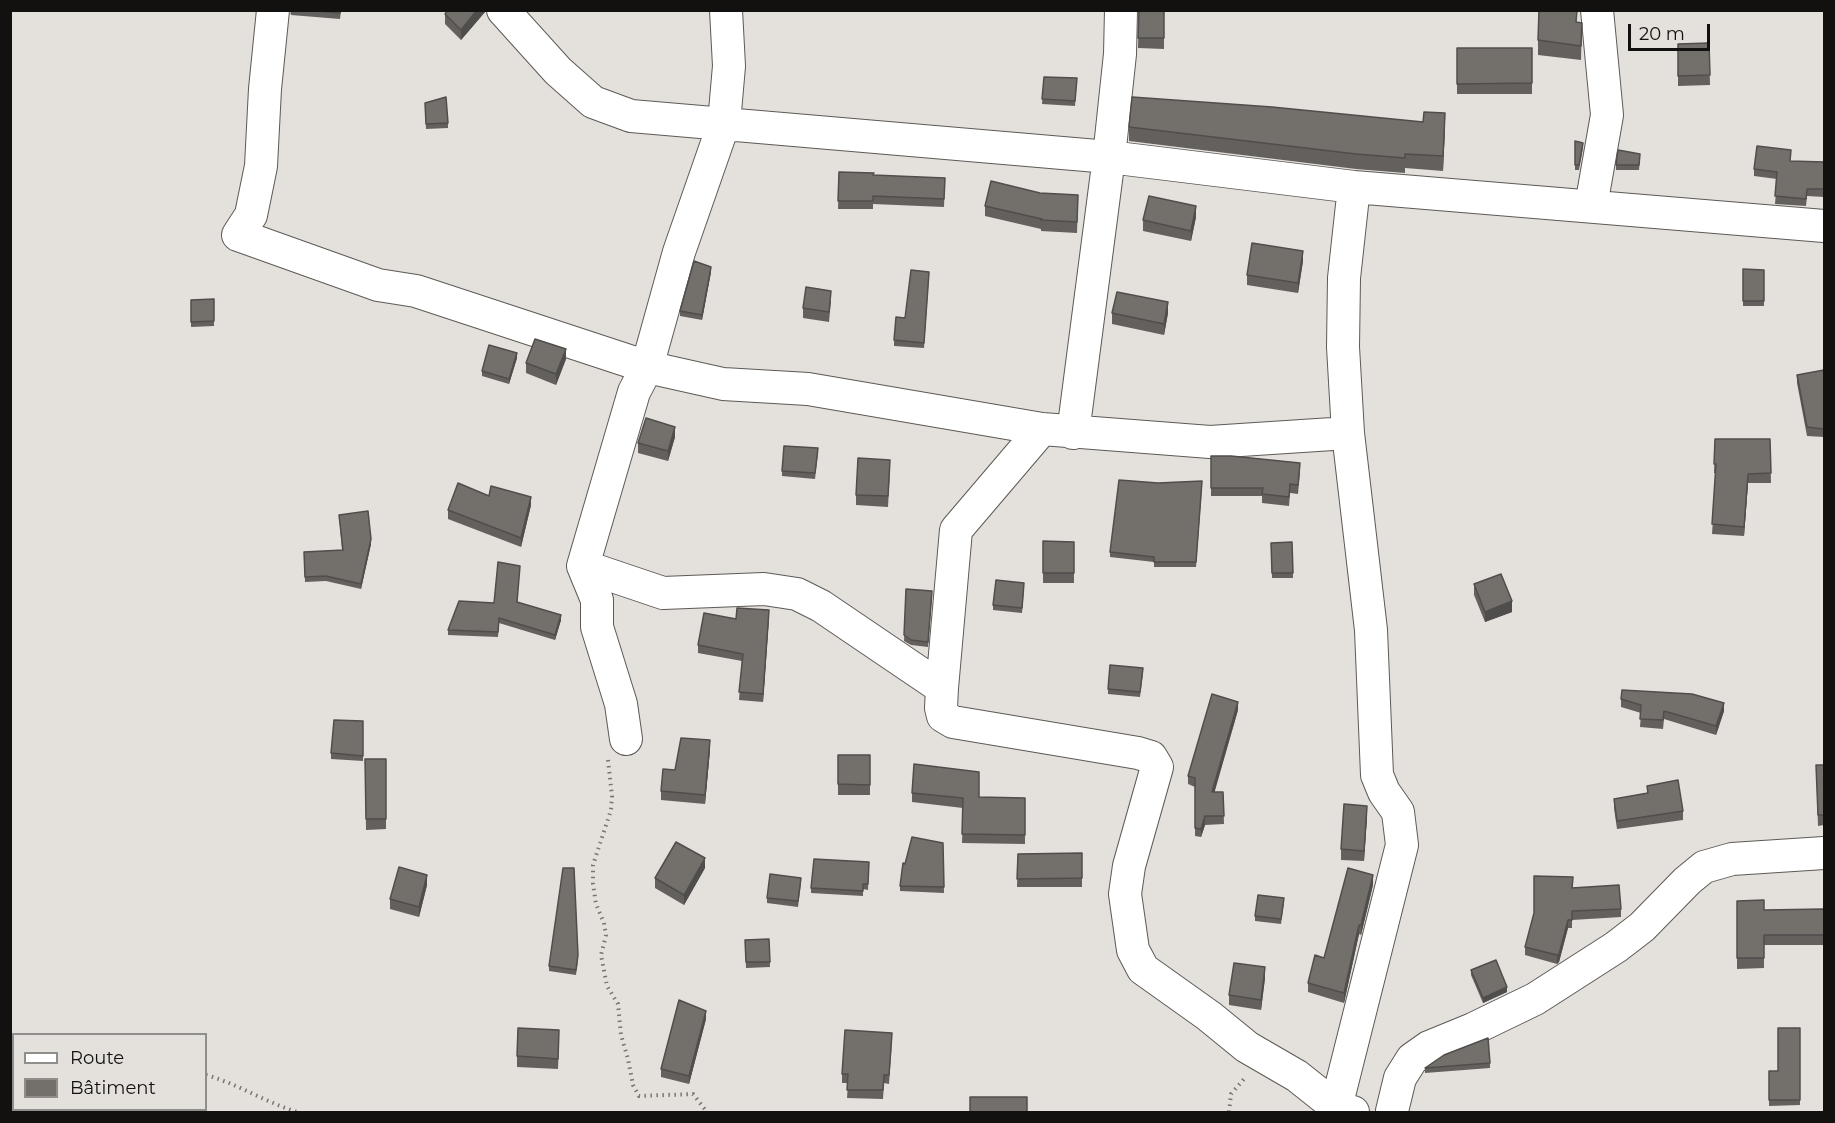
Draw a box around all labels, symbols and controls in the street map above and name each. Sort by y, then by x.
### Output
scale bar [1631,12,1714,50]
text: 20 m [1639,23,1685,45]
legend [12,1033,207,1111]
text: Route [70,1047,124,1069]
text: Bâtiment [70,1077,156,1099]

